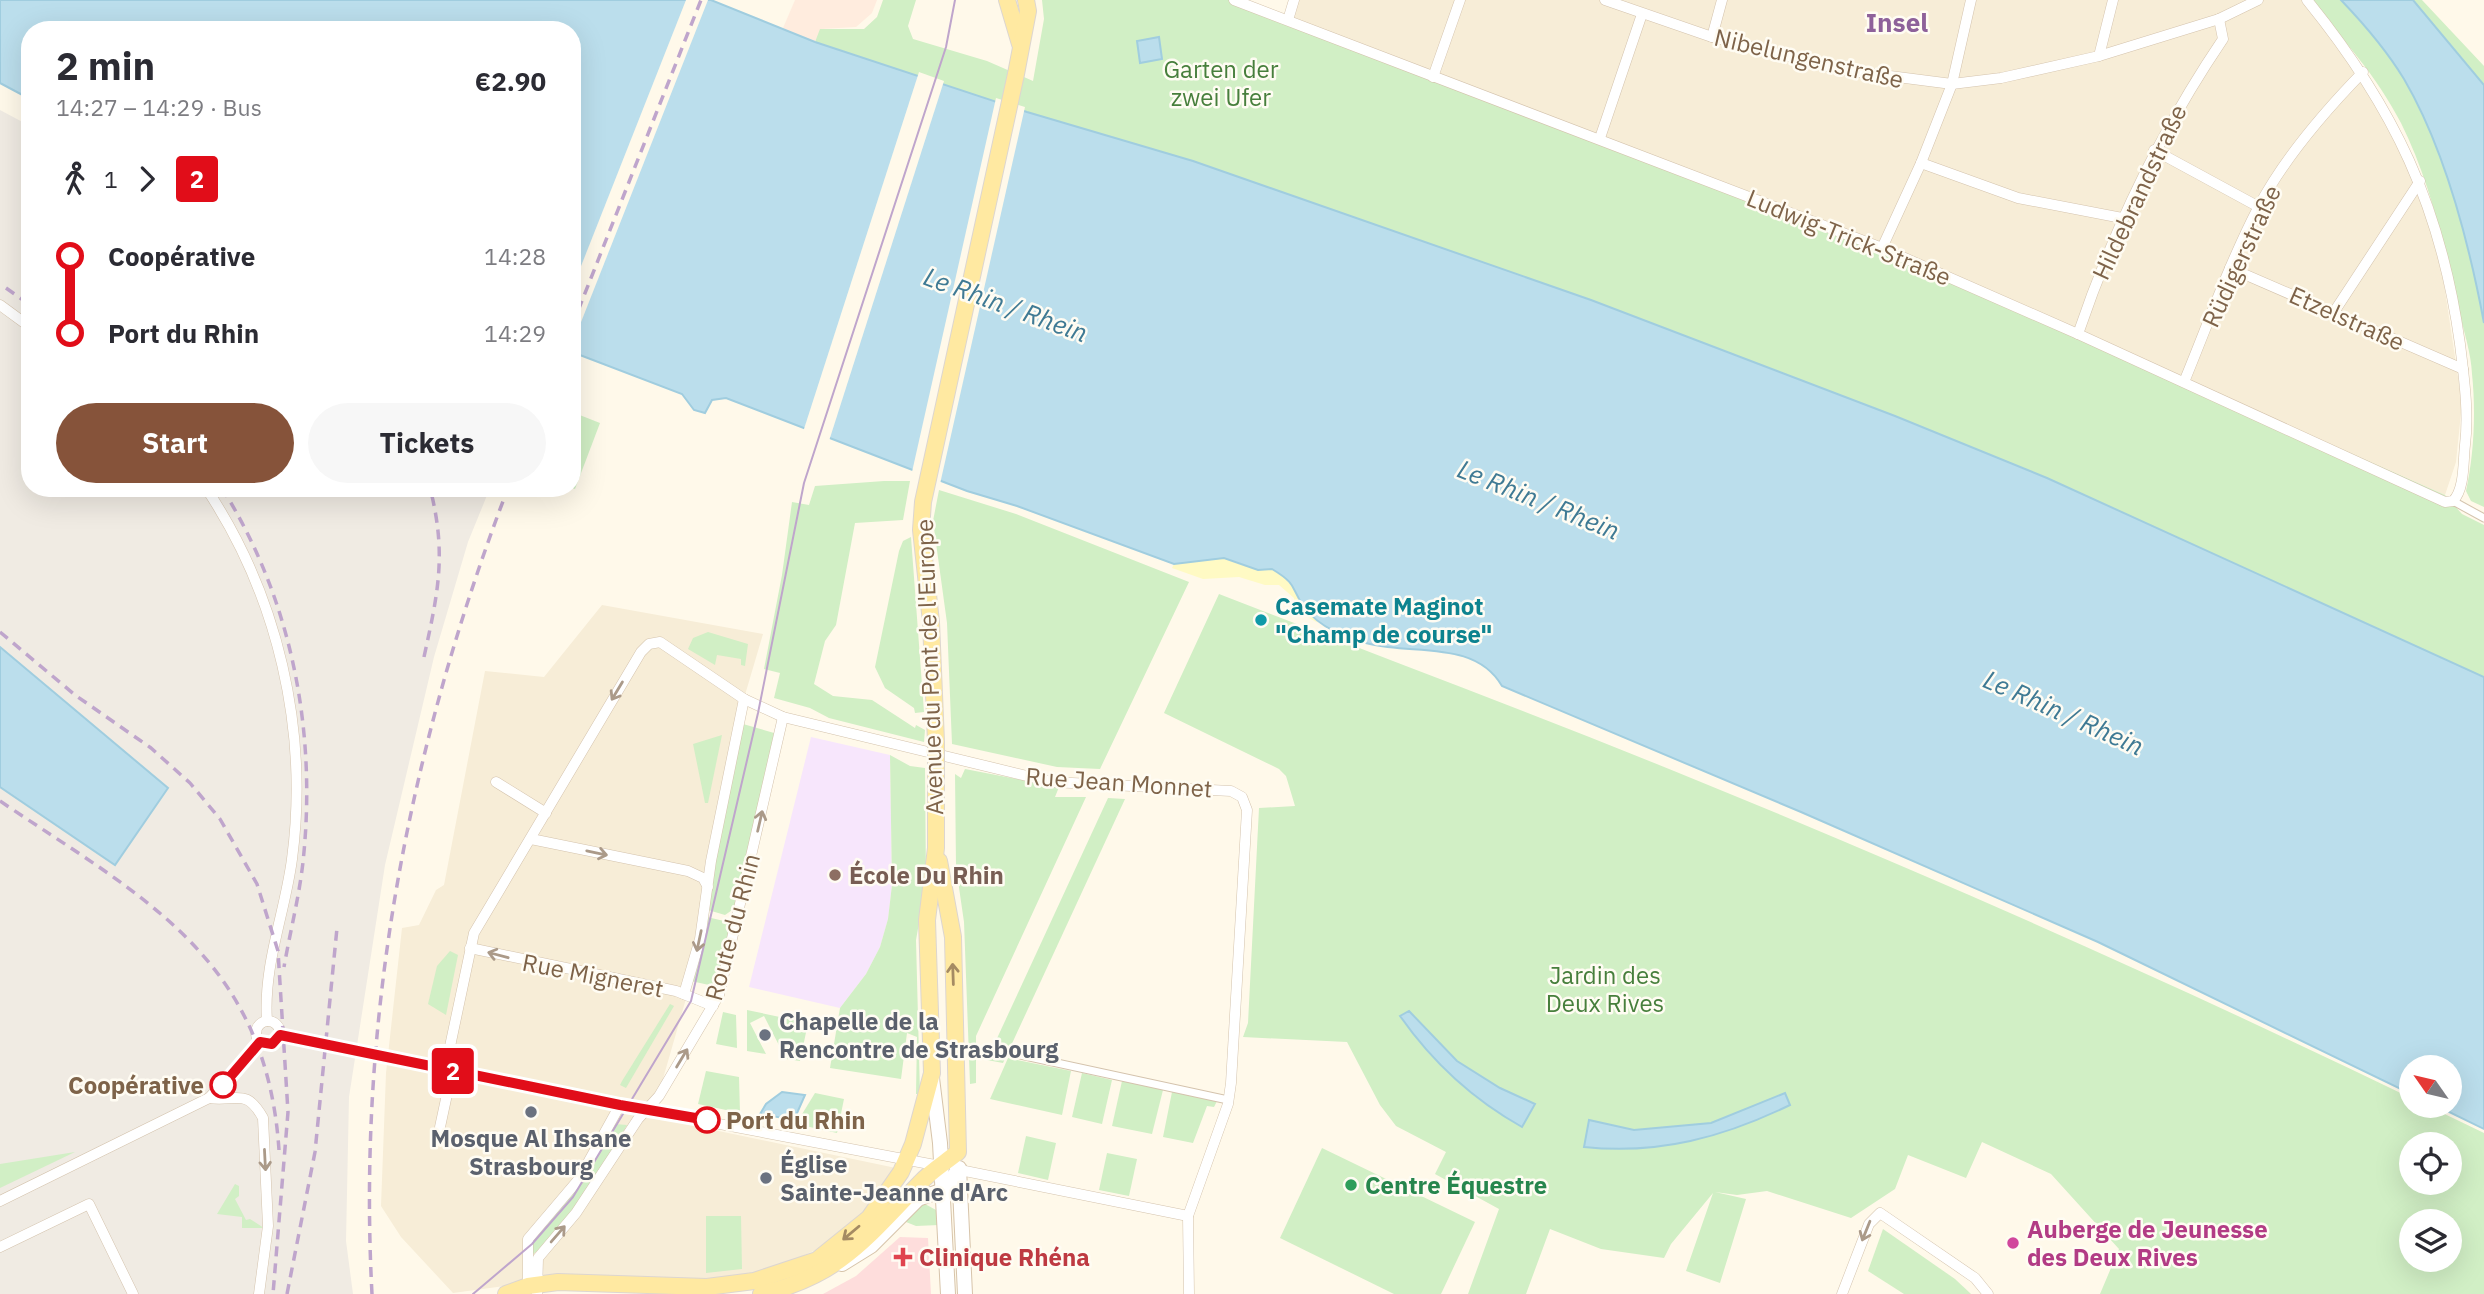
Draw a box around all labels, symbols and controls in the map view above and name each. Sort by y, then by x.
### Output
district label: Insel [1866,5,1928,39]
street label: Nibelungenstraße [1711,21,1907,95]
text: 2 min [56,41,155,90]
park label: Garten der zwei Ufer [1163,53,1279,113]
text: €2.90 [475,64,546,98]
text: 14:27 – 14:29 · Bus [56,92,262,122]
street label: Hildebrandstraße [2084,99,2194,285]
icon: walk [56,160,94,198]
icon: forward [128,160,166,198]
text: 2 [190,163,204,195]
text: 1 [104,164,118,194]
street label: Rüdigerstraße [2194,180,2288,332]
street label: Ludwig-Trick-Straße [1742,181,1956,293]
text: Coopérative [108,239,255,273]
text: 14:28 [484,241,546,271]
water label: Le Rhin / Rhein [919,259,1093,349]
street label: Etzelstraße [2284,278,2410,358]
text: Port du Rhin [108,316,259,350]
text: 14:29 [484,318,546,348]
button: Start [56,403,294,483]
button: Tickets [308,403,546,483]
water label: Le Rhin / Rhein [1453,451,1625,547]
street label: Avenue du Pont de l'Europe [908,518,950,816]
place label: Casemate Maginot "Champ de course" [1275,590,1492,650]
marker: Casemate Maginot "Champ de course" [1253,612,1269,628]
water label: Le Rhin / Rhein [1979,661,2149,763]
one-way arrow [610,681,624,701]
street label: Rue Jean Monnet [1025,760,1213,804]
one-way arrow [754,810,767,833]
one-way arrow [585,846,608,860]
street label: Route du Rhin [697,850,767,1004]
place label: École Du Rhin [849,859,1004,891]
marker: École Du Rhin [827,867,843,883]
one-way arrow [692,929,706,952]
street label: Rue Migneret [520,946,666,1004]
one-way arrow [487,948,510,961]
park label: Jardin des Deux Rives [1546,959,1664,1019]
one-way arrow [947,963,960,986]
place label: Chapelle de la Rencontre de Strasbourg [779,1005,1059,1065]
marker: Chapelle de la Rencontre de Strasbourg [757,1027,773,1043]
line badge: 2 [430,1048,476,1094]
one-way arrow [675,1049,689,1069]
text: 2 [446,1055,460,1087]
north arrow [2399,1055,2462,1118]
map controls [2399,1055,2462,1272]
place label: Coopérative [68,1069,204,1101]
marker: Coopérative [210,1072,236,1098]
marker: Mosque Al Ihsane Strasbourg [523,1104,539,1120]
place label: Port du Rhin [726,1104,866,1136]
marker: Port du Rhin [694,1107,720,1133]
place label: Mosque Al Ihsane Strasbourg [431,1122,631,1182]
button: locate [2399,1132,2462,1195]
place label: Église Sainte-Jeanne d'Arc [780,1148,1008,1208]
one-way arrow [259,1149,272,1171]
place label: Centre Équestre [1365,1169,1547,1201]
marker: Église Sainte-Jeanne d'Arc [758,1170,774,1186]
marker: Centre Équestre [1343,1177,1359,1193]
button: layers [2399,1209,2462,1272]
place label: Auberge de Jeunesse des Deux Rives [2027,1213,2268,1273]
one-way arrow [1859,1220,1872,1242]
one-way arrow [550,1225,566,1243]
one-way arrow [843,1225,861,1241]
marker: Auberge de Jeunesse des Deux Rives [2005,1235,2021,1251]
place label: Clinique Rhéna [919,1241,1090,1273]
marker: Clinique Rhéna [893,1247,913,1267]

